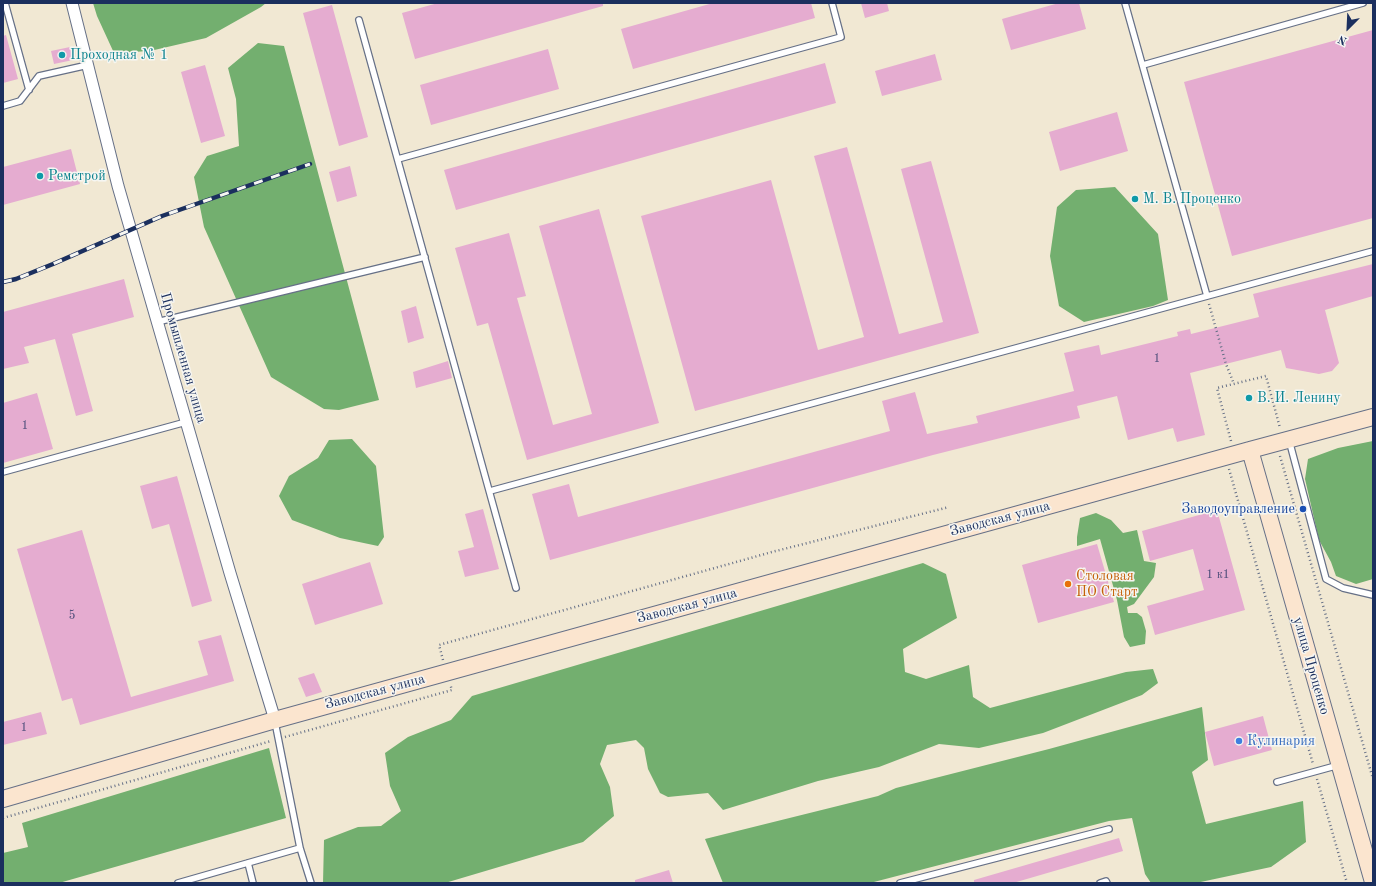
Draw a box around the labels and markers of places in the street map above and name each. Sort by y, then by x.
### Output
place label: Проходная № 1 [70,47,168,63]
marker: Проходная № 1 [57,50,67,60]
place label: Ремстрой [48,168,106,184]
marker: Ремстрой [35,171,45,181]
place label: М. В. Проценко [1143,191,1241,207]
marker: М. В. Проценко [1130,194,1140,204]
place label: В. И. Ленину [1257,390,1341,406]
marker: В. И. Ленину [1244,393,1254,403]
place label: Заводоуправление [1181,501,1295,517]
marker: Заводоуправление [1298,504,1308,514]
place label: Столовая ПО Старт [1076,568,1138,600]
marker: Столовая ПО Старт [1063,579,1073,589]
place label: Кулинария [1247,733,1315,749]
marker: Кулинария [1234,736,1244,746]

